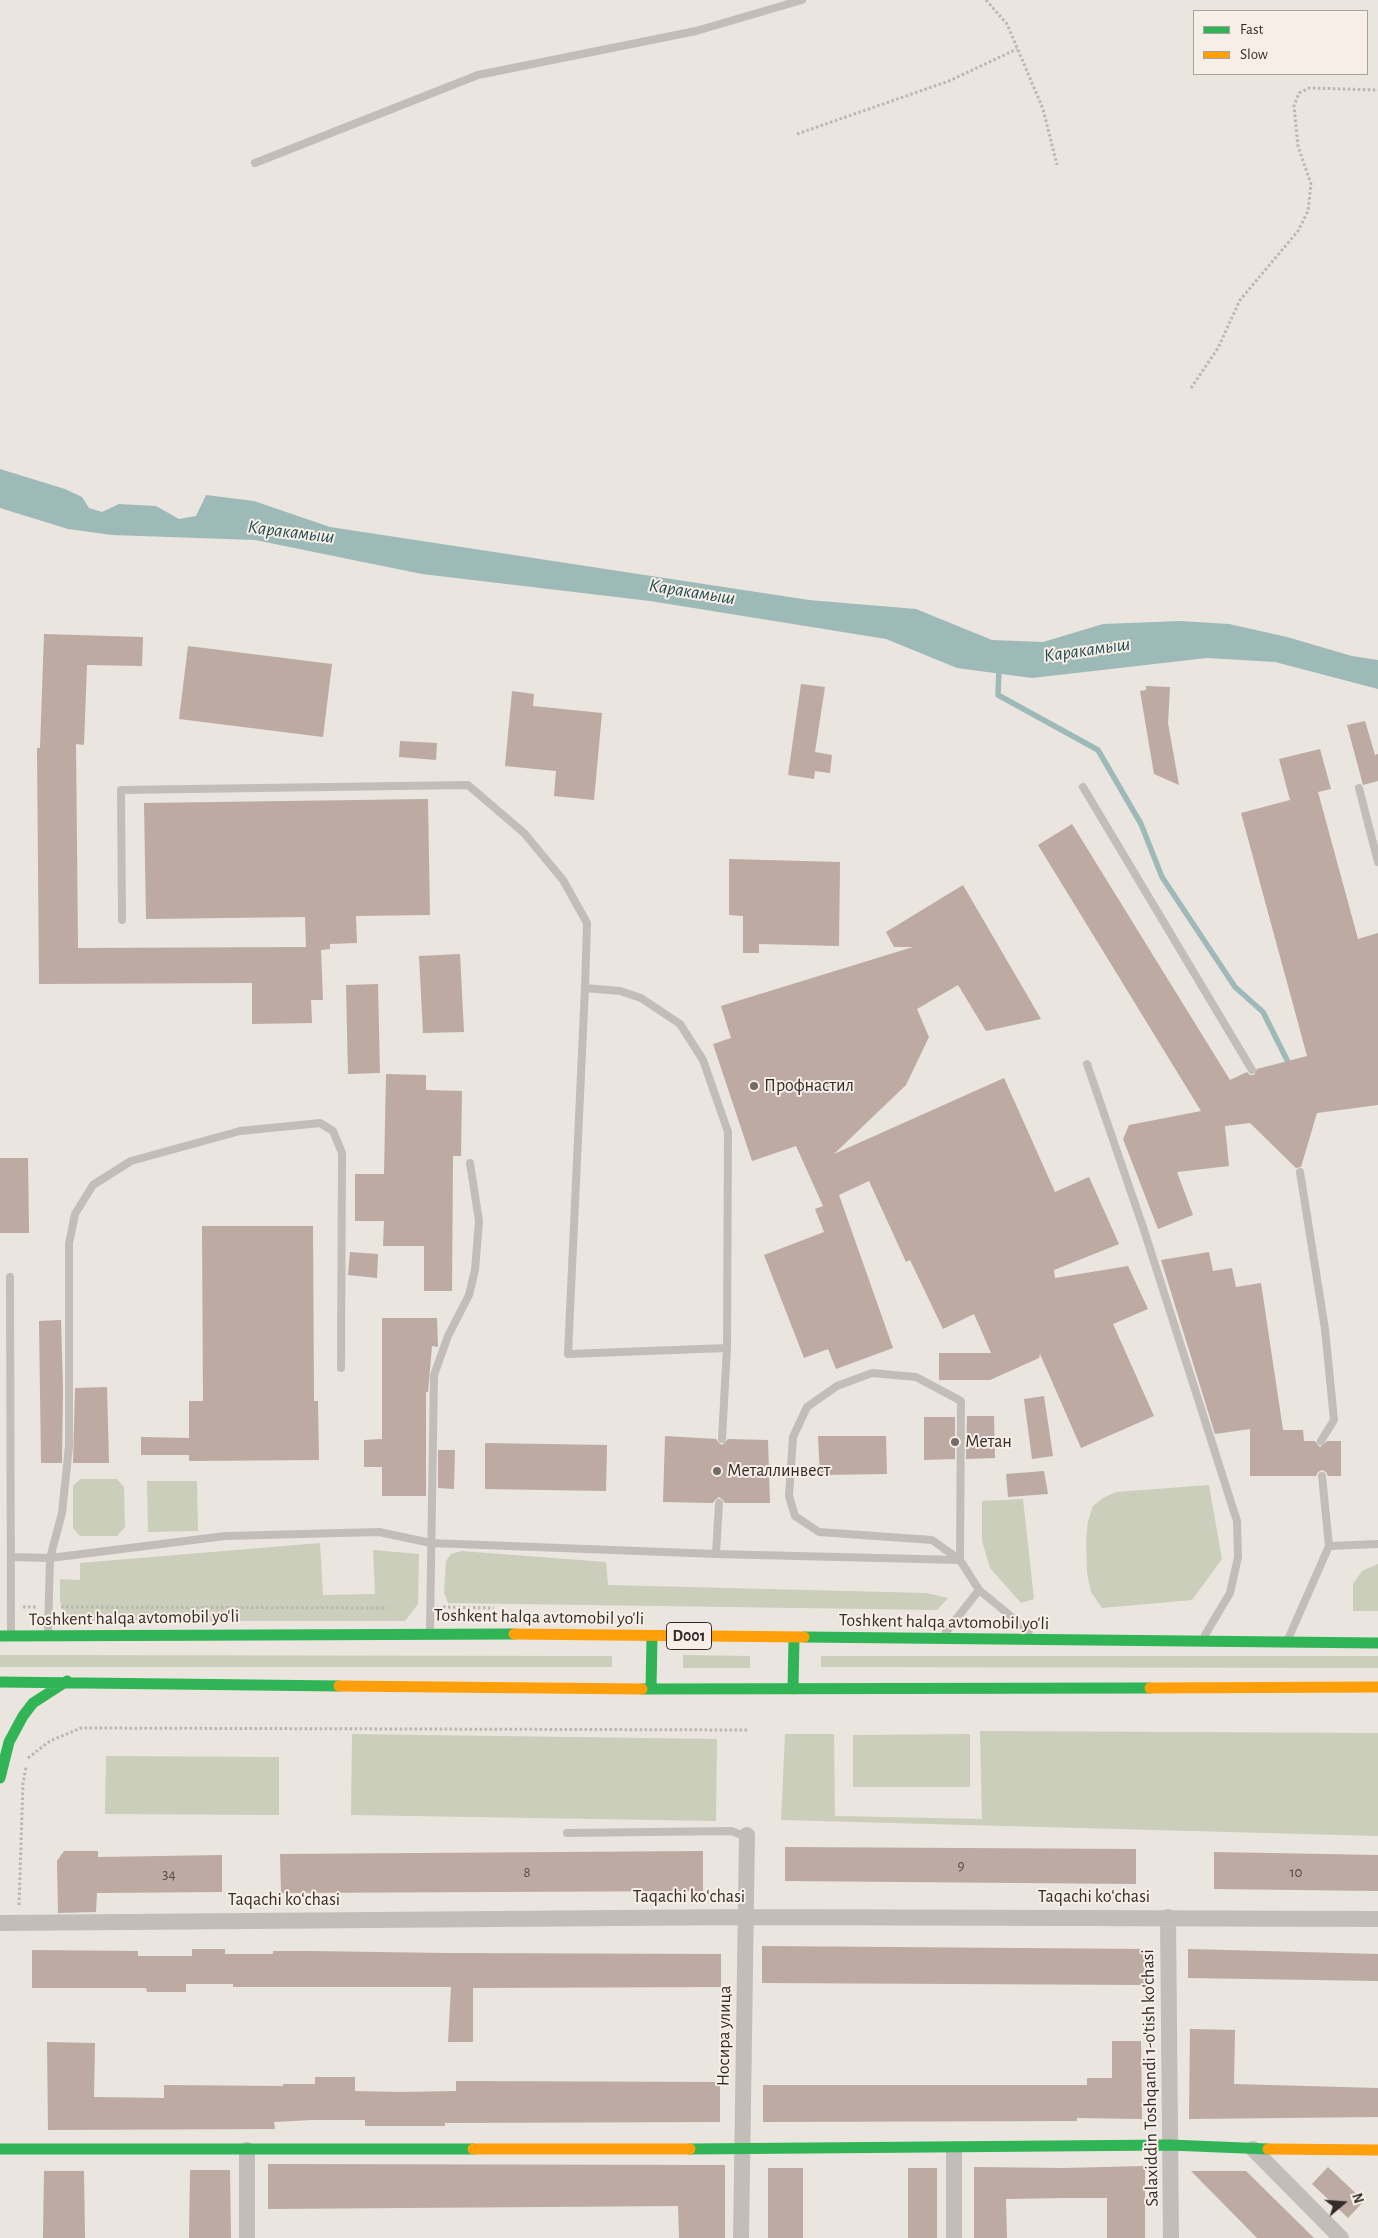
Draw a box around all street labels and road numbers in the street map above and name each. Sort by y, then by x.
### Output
street label: Toshkent halqa avtomobil yo'li [434,1604,644,1630]
street label: Toshkent halqa avtomobil yo'li [29,1605,239,1631]
street label: Toshkent halqa avtomobil yo'li [839,1609,1049,1635]
road number: D001 [666,1622,712,1650]
street label: Taqachi koʻchasi [633,1886,745,1908]
street label: Taqachi koʻchasi [1038,1886,1150,1908]
street label: Taqachi koʻchasi [228,1889,340,1911]
street label: Salaxiddin Toshqandi 1-o'tish ko'chasi [1137,1949,1163,2207]
street label: Носира улица [712,1985,736,2087]

